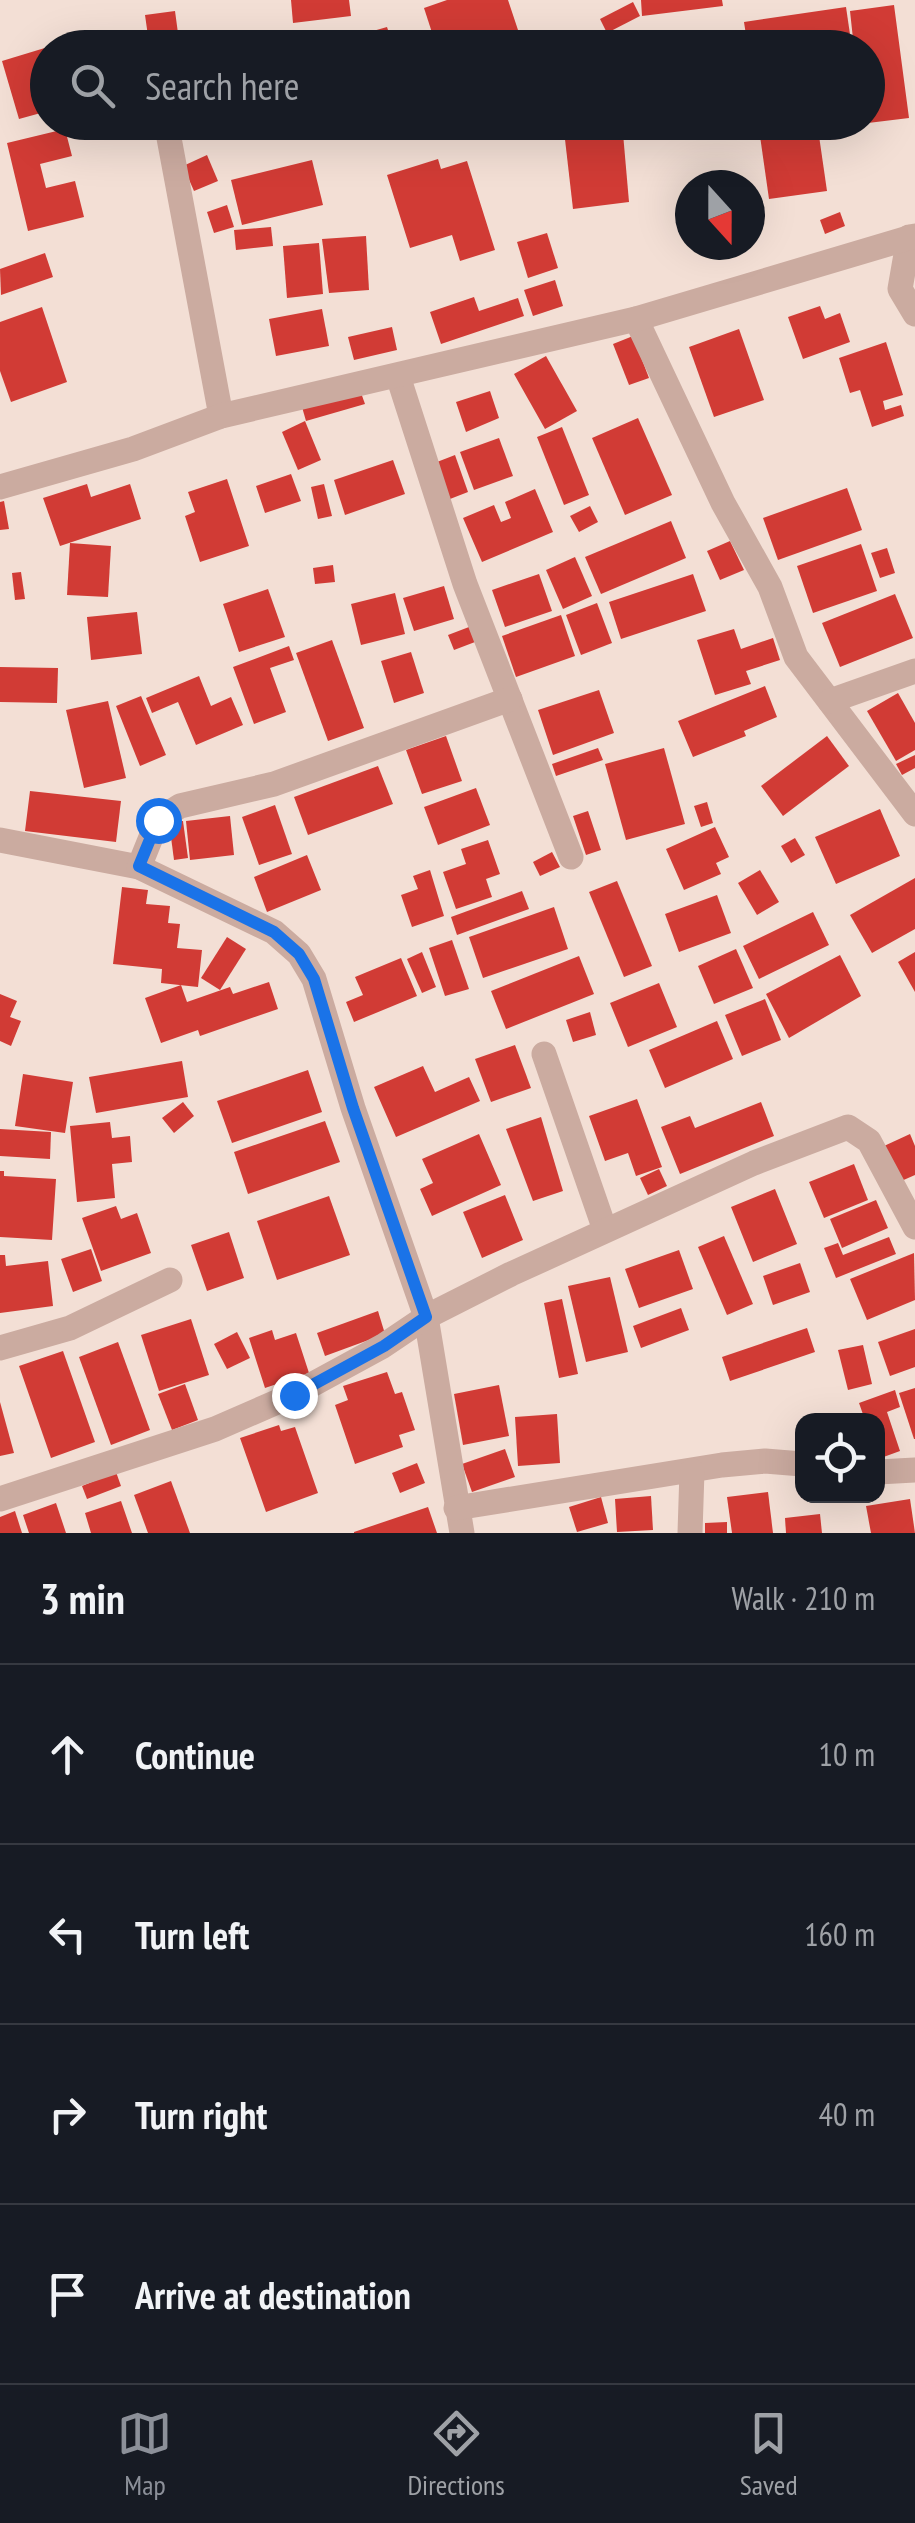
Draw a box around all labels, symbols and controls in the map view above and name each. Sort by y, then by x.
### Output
search box [30,30,885,140]
icon: search [65,58,120,113]
text: Search here [145,61,299,110]
north arrow [675,170,765,260]
route start [136,798,182,844]
route end [272,1373,318,1419]
map controls [795,1413,885,1503]
button: locate [795,1413,885,1503]
text: 3 min [40,1571,125,1626]
text: Walk · 210 m [731,1577,875,1619]
icon: ahead [40,1727,95,1782]
text: Continue [135,1730,255,1779]
text: 10 m [819,1733,875,1775]
icon: left [40,1907,95,1962]
text: Turn left [135,1910,249,1959]
text: 160 m [804,1913,875,1955]
icon: right [40,2087,95,2142]
text: Turn right [135,2090,267,2139]
text: 40 m [819,2093,875,2135]
icon: arrive [40,2267,95,2322]
text: Arrive at destination [135,2270,411,2319]
tab: Map [117,2406,172,2503]
tab: Directions [407,2406,505,2503]
tab: Saved [740,2406,798,2503]

